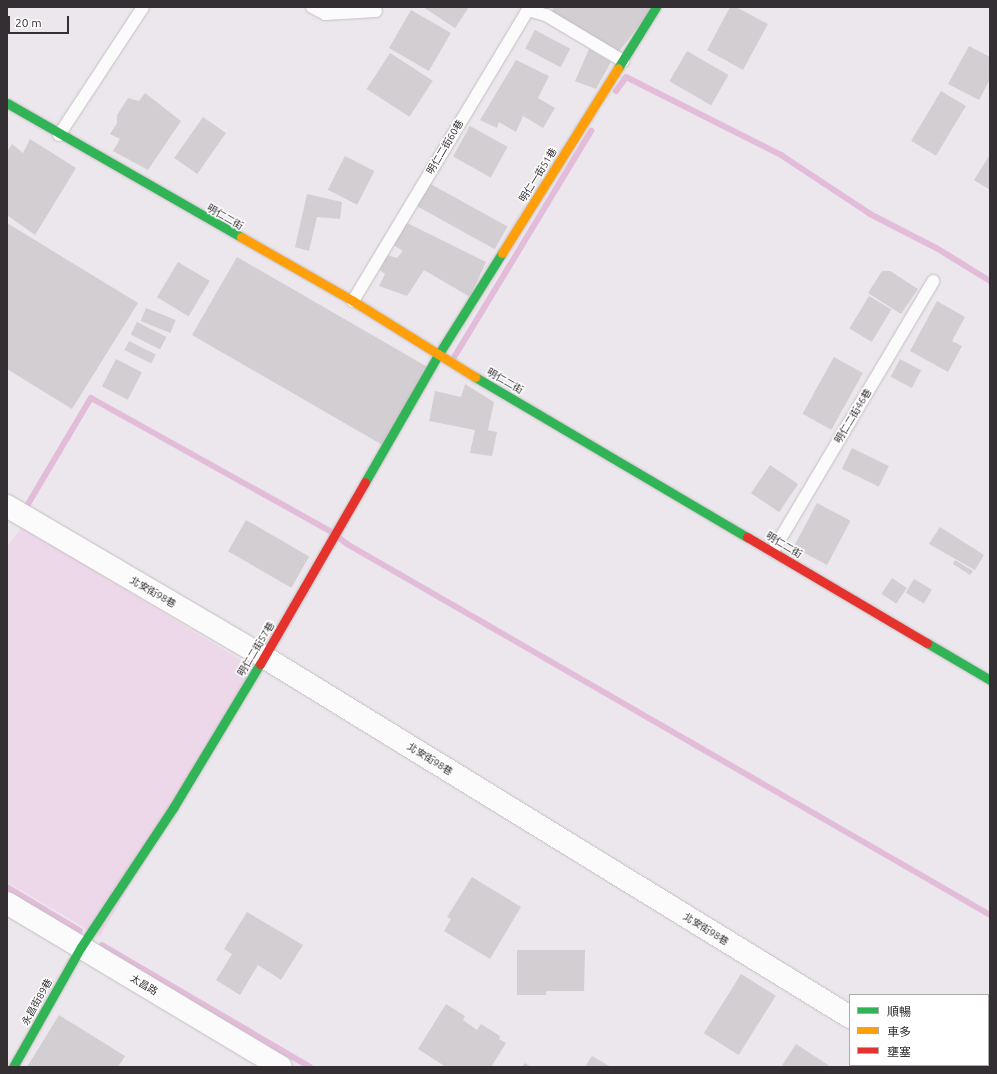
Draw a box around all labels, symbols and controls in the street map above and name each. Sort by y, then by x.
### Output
scale bar [10,8,71,34]
text: 20 m [15,16,42,29]
street label: 明仁二街60巷 [424,118,466,176]
street label: 明仁一街51巷 [517,146,559,204]
street label: 明仁二街 [205,202,245,232]
street label: 明仁二街 [485,366,525,396]
street label: 明仁二街46巷 [832,387,874,445]
street label: 明仁二街 [764,530,804,560]
street label: 北安街98巷 [128,574,178,610]
street label: 明仁二街57巷 [235,620,277,678]
street label: 北安街98巷 [405,740,455,778]
street label: 北安街98巷 [681,910,731,948]
street label: 太昌路 [128,972,160,998]
street label: 永昌街89巷 [19,977,55,1027]
legend [849,994,989,1066]
text: 順暢 [887,1005,911,1018]
text: 車多 [887,1025,911,1038]
text: 壅塞 [887,1045,911,1058]

